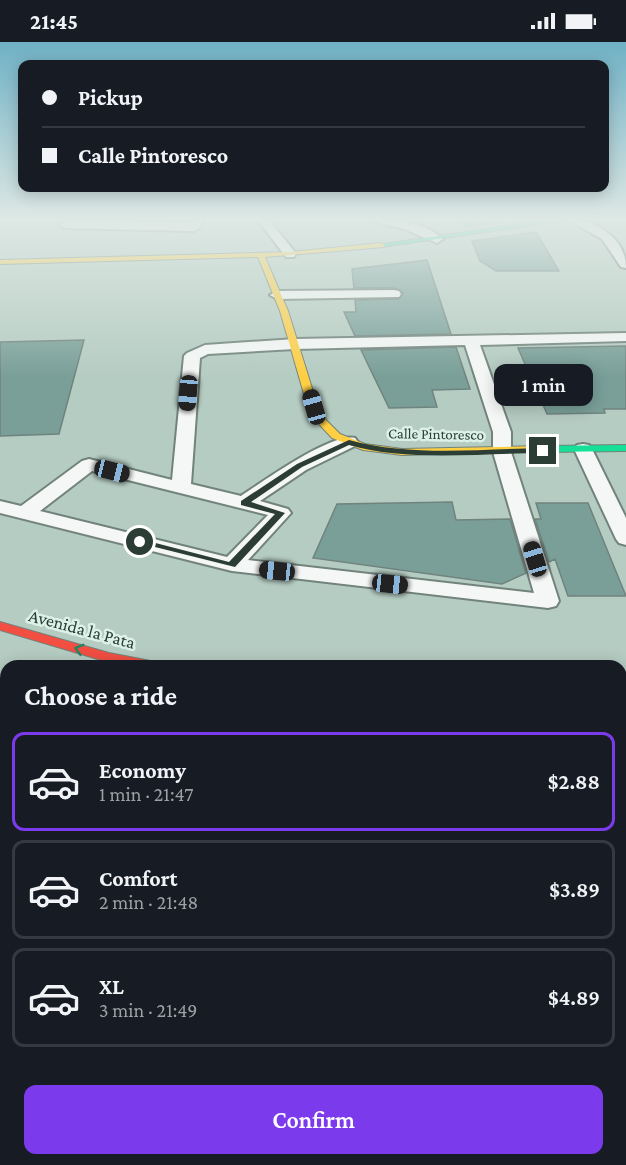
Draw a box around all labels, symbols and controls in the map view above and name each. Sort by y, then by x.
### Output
text: 21:45 [30,9,78,34]
text: Pickup [78,85,143,110]
text: Calle Pintoresco [78,143,228,168]
callout: 1 min [494,364,592,406]
car [177,374,199,412]
text: 1 min [521,374,566,396]
car [300,387,328,427]
street label: Calle Pintoresco [388,425,484,443]
route end [529,437,556,464]
car [92,458,132,484]
route start [126,528,153,555]
car [521,539,549,579]
car [258,560,296,582]
car [371,573,409,595]
street label: Avenida la Pata [27,605,137,653]
one-way arrow [74,644,84,656]
text: Choose a ride [24,681,177,711]
icon: car [27,755,81,809]
text: Economy [99,758,186,783]
text: $2.88 [548,769,600,794]
text: 1 min · 21:47 [99,783,193,805]
icon: car [27,863,81,917]
text: Comfort [99,866,177,891]
text: $3.89 [549,877,600,902]
text: 2 min · 21:48 [99,891,198,913]
icon: car [27,971,81,1025]
text: XL [99,974,124,999]
text: $4.89 [548,985,600,1010]
text: 3 min · 21:49 [99,999,198,1021]
button: Confirm [24,1085,603,1154]

